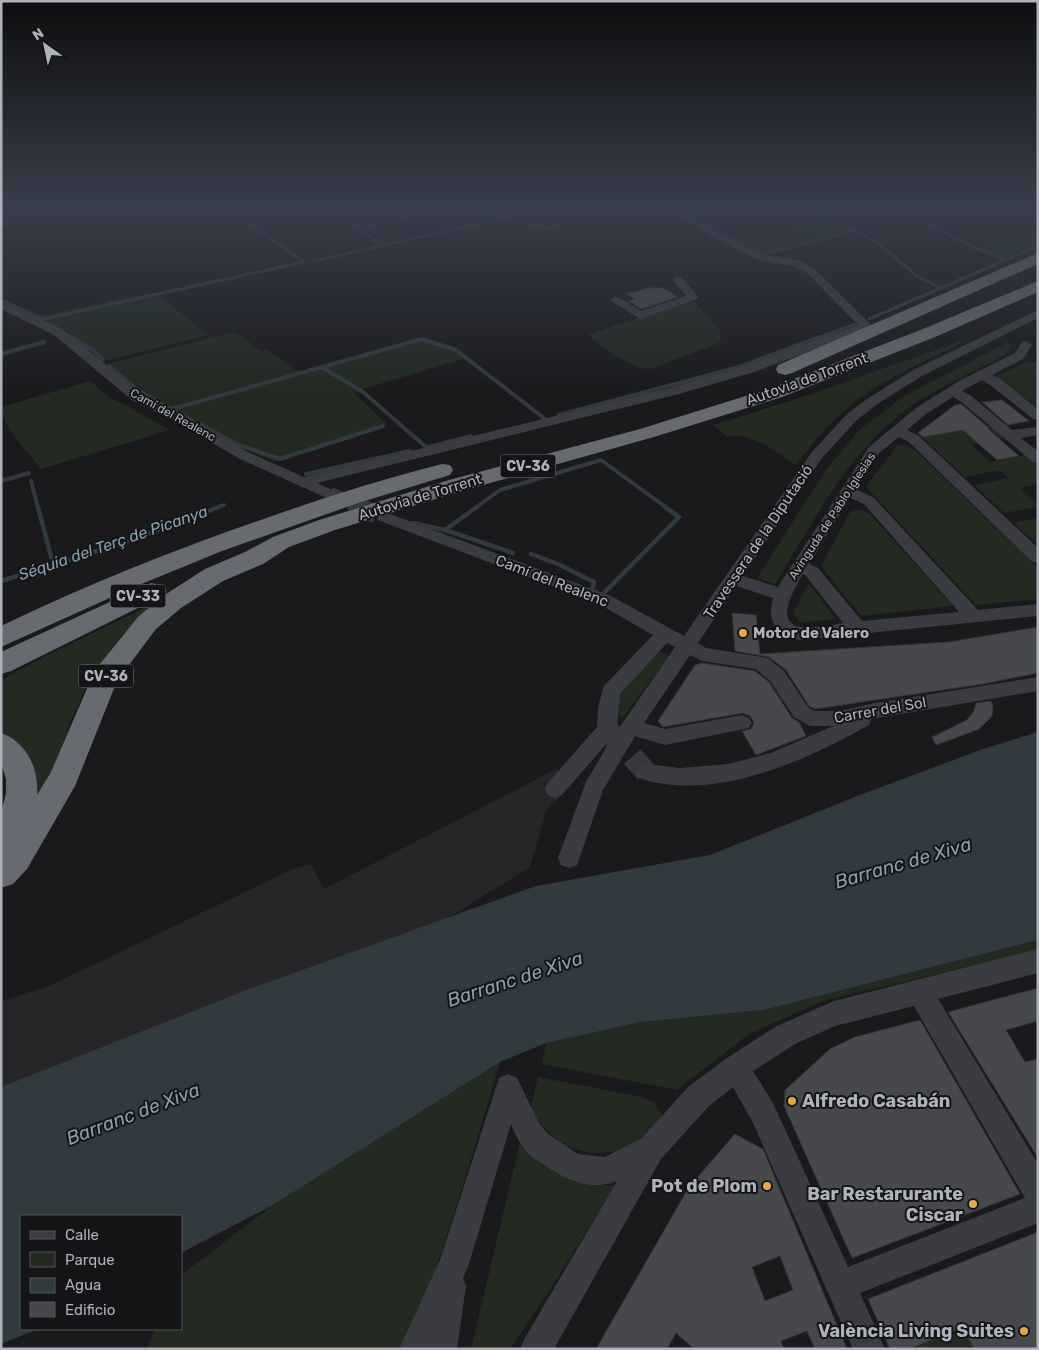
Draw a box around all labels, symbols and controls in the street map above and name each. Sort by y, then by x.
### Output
north arrow [20,20,70,70]
text: N [29,25,47,44]
street label: Autovia de Torrent [744,349,870,409]
street label: Camí del Realenc [128,386,218,444]
street label: Avinguda de Pablo Iglesias [786,450,878,582]
road number: CV-36 [500,454,556,478]
street label: Travessera de la Diputació [700,462,816,622]
street label: Autovia de Torrent [356,470,484,524]
water label: Séquia del Terç de Picanya [16,502,210,584]
street label: Camí del Realenc [493,551,611,611]
road number: CV-33 [110,584,166,608]
place label: Motor de Valero [753,624,869,642]
marker: Motor de Valero [737,627,749,639]
road number: CV-36 [78,664,134,688]
street label: Carrer del Sol [833,693,927,727]
water label: Barranc de Xiva [832,832,974,894]
water label: Barranc de Xiva [444,946,586,1012]
water label: Barranc de Xiva [63,1078,203,1150]
place label: Alfredo Casabán [802,1090,950,1112]
marker: Alfredo Casabán [786,1095,798,1107]
place label: Pot de Plom [651,1175,757,1197]
marker: Pot de Plom [761,1180,773,1192]
place label: Bar Restarurante Ciscar [807,1183,963,1226]
marker: Bar Restarurante Ciscar [967,1198,979,1210]
legend [20,1215,182,1330]
text: Calle [65,1226,99,1244]
text: Parque [65,1251,115,1269]
text: Agua [65,1276,101,1294]
text: Edificio [65,1301,115,1319]
place label: València Living Suites [818,1320,1014,1342]
marker: València Living Suites [1018,1325,1030,1337]

